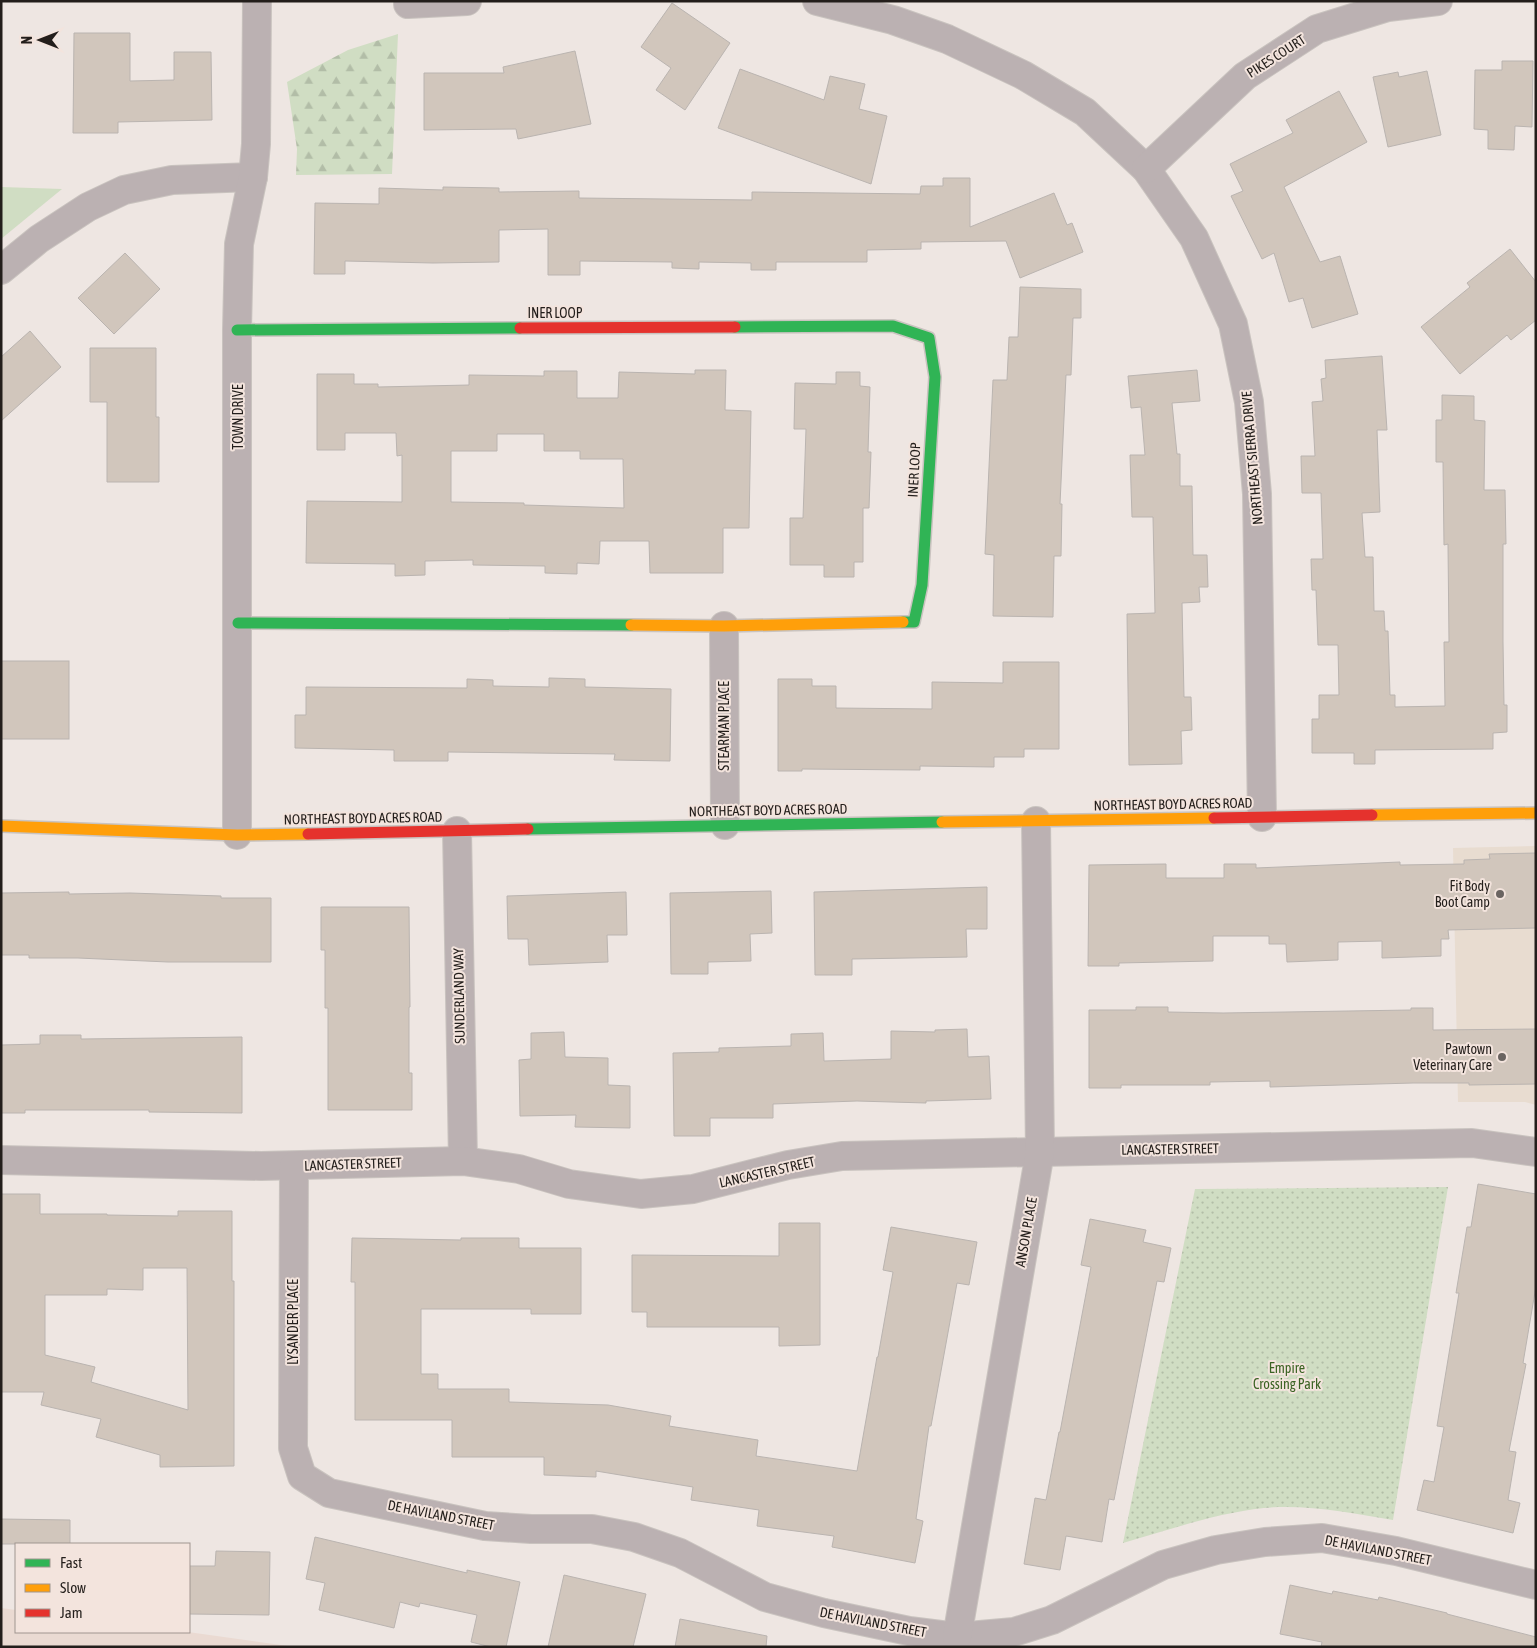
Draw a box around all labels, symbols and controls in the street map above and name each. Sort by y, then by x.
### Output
north arrow [15,15,65,65]
street label: PIKES COURT [1244,31,1308,81]
text: N [19,36,35,44]
street label: INER LOOP [527,305,583,321]
street label: TOWN DRIVE [230,384,246,450]
street label: NORTHEAST SIERRA DRIVE [1238,391,1266,525]
street label: INER LOOP [905,442,923,498]
street label: STEARMAN PLACE [716,681,732,771]
street label: NORTHEAST BOYD ACRES ROAD [1094,795,1253,813]
street label: NORTHEAST BOYD ACRES ROAD [689,801,848,819]
street label: NORTHEAST BOYD ACRES ROAD [284,809,443,827]
place label: Fit Body Boot Camp [1435,878,1490,910]
marker: Fit Body Boot Camp [1494,888,1506,900]
street label: SUNDERLAND WAY [450,947,468,1044]
place label: Pawtown Veterinary Care [1413,1041,1492,1073]
marker: Pawtown Veterinary Care [1496,1051,1508,1063]
street label: LANCASTER STREET [1121,1140,1219,1158]
street label: LANCASTER STREET [718,1153,816,1191]
street label: LANCASTER STREET [304,1154,402,1174]
street label: ANSON PLACE [1012,1196,1040,1268]
street label: LYSANDER PLACE [285,1279,301,1365]
park label: Empire Crossing Park [1253,1360,1321,1392]
street label: DE HAVILAND STREET [386,1497,496,1533]
street label: DE HAVILAND STREET [1323,1532,1433,1568]
legend [15,1543,190,1633]
text: Fast [60,1554,82,1571]
text: Slow [60,1579,86,1596]
text: Jam [60,1604,83,1621]
street label: DE HAVILAND STREET [818,1604,928,1640]

